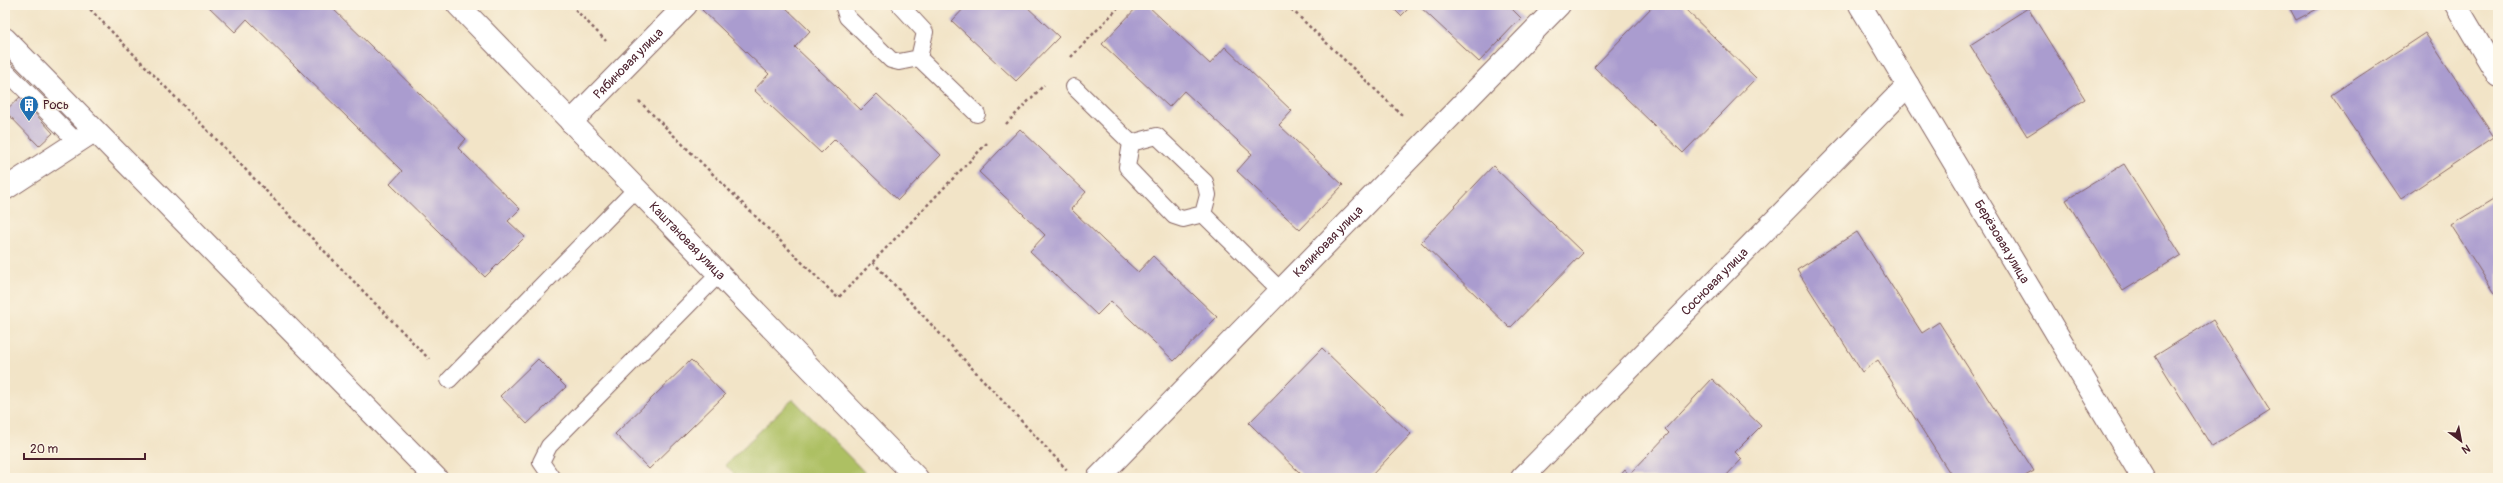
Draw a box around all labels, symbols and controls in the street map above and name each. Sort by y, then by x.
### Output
street label: Рябиновая улица [590,25,667,102]
building icon: Рось [18,94,40,122]
place label: Рось [43,97,69,113]
street label: Берёзовая улица [1971,197,2033,286]
street label: Каштановая улица [646,199,729,283]
street label: Калиновая улица [1290,203,1367,281]
street label: Сосновая улица [1678,244,1752,319]
north arrow [2441,421,2481,461]
scale bar [24,435,145,461]
text: 20 m [30,442,59,457]
text: N [2459,442,2473,457]

